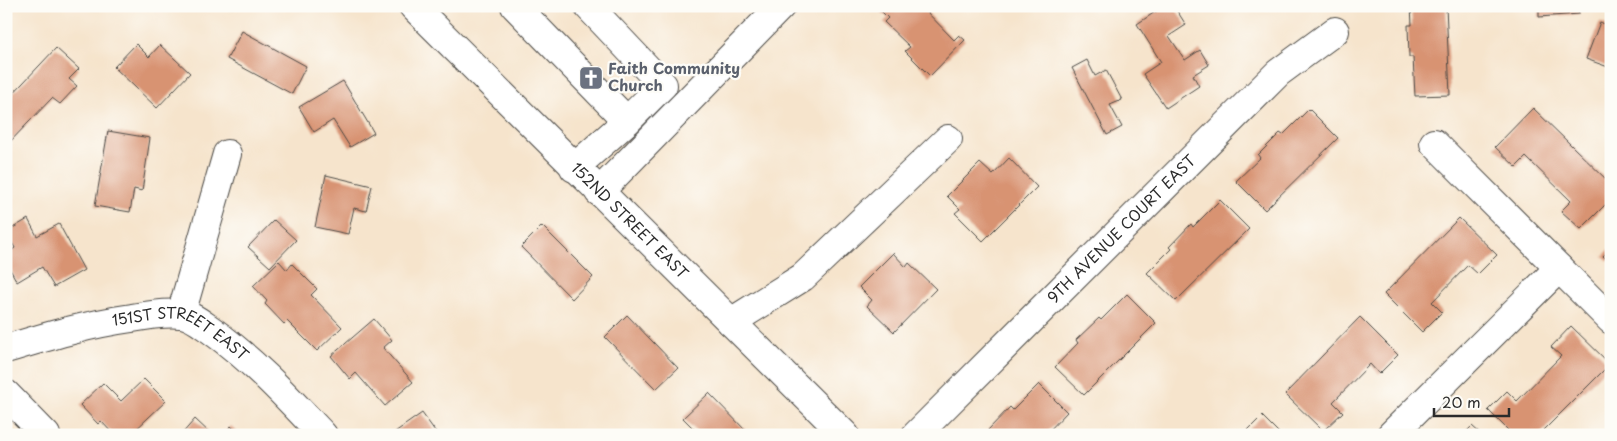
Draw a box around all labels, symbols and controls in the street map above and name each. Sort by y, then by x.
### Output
place label: Faith Community Church [608,56,740,96]
church icon: Faith Community Church [578,65,604,91]
street label: 9TH AVENUE COURT EAST [1041,148,1201,308]
street label: 152ND STREET EAST [567,156,694,283]
street label: 151ST STREET EAST [110,300,255,366]
scale bar [1434,386,1510,418]
text: 20 m [1442,390,1481,413]

